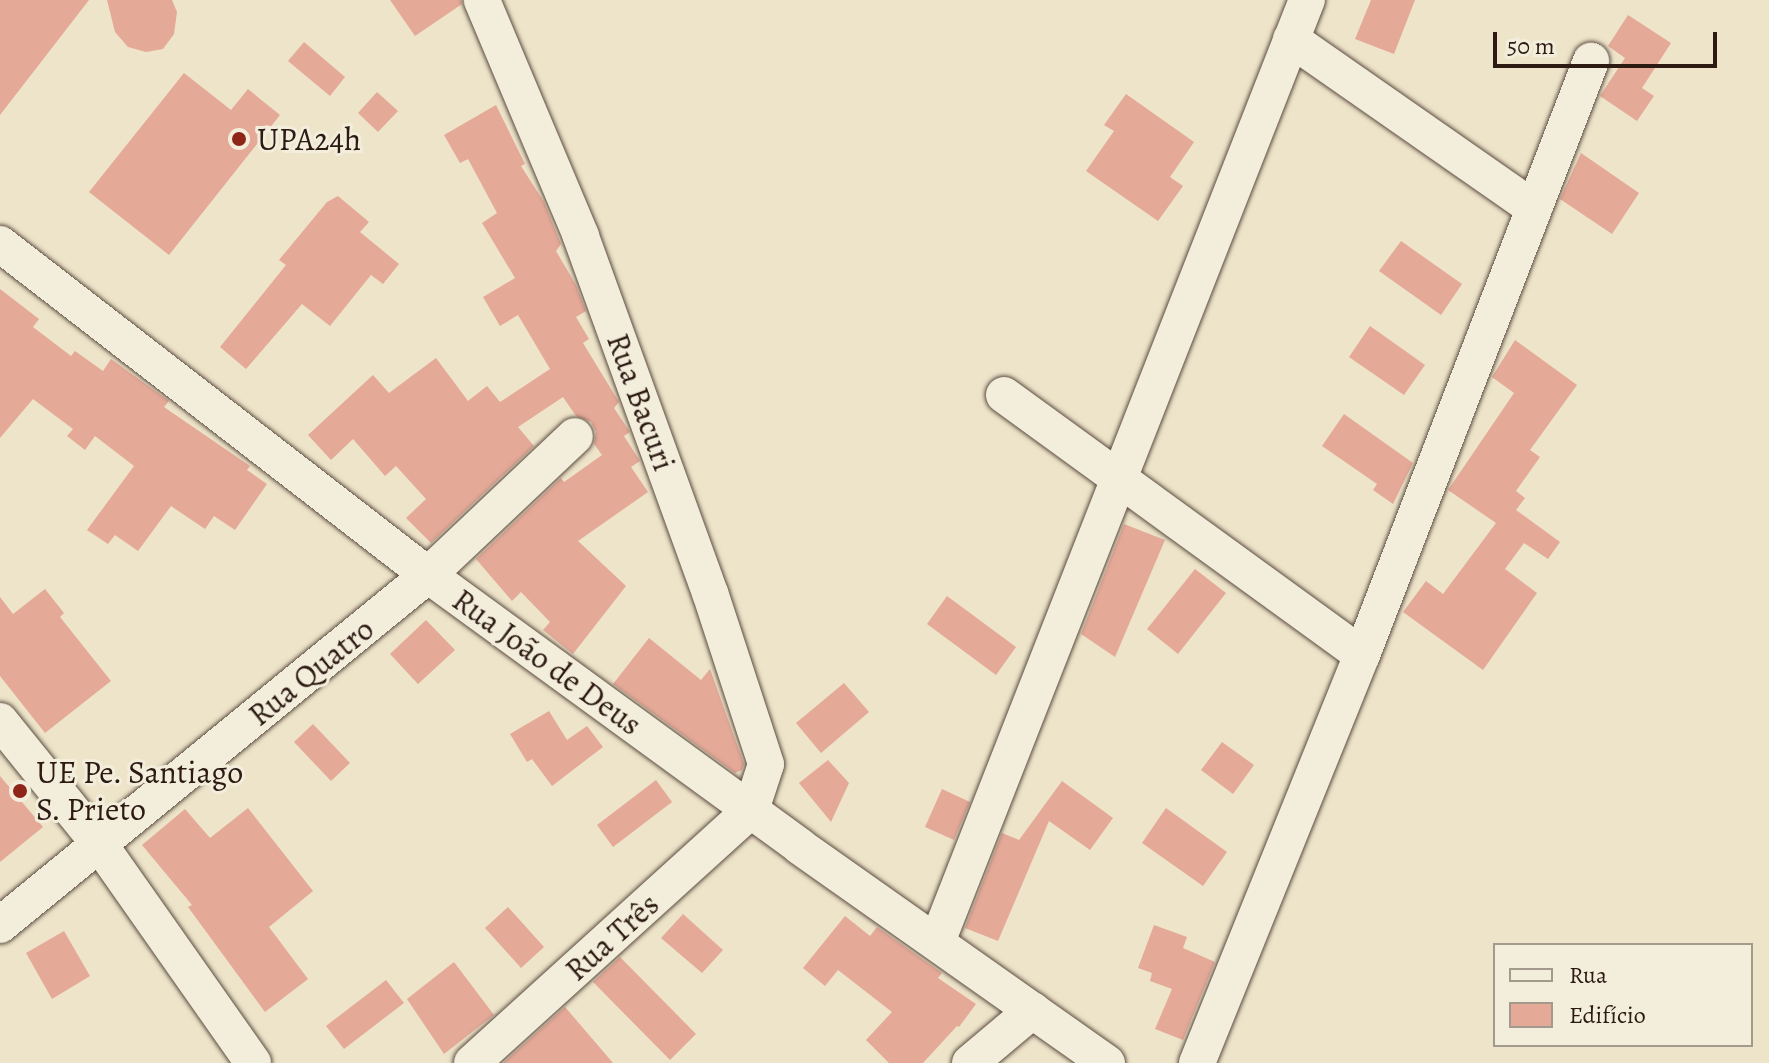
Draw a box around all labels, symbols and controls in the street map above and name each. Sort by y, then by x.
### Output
scale bar [1497,16,1721,66]
text: 50 m [1507,30,1555,62]
place label: UPA24h [257,120,361,158]
marker: UPA24h [228,128,250,150]
street label: Rua Bacuri [598,328,684,476]
street label: Rua João de Deus [445,581,649,743]
street label: Rua Quatro [241,610,381,734]
place label: UE Pe. Santiago S. Prieto [36,754,244,829]
marker: UE Pe. Santiago S. Prieto [11,782,29,800]
street label: Rua Três [557,885,667,989]
legend [1493,943,1753,1047]
text: Rua [1569,959,1607,991]
text: Edifício [1569,999,1646,1031]

